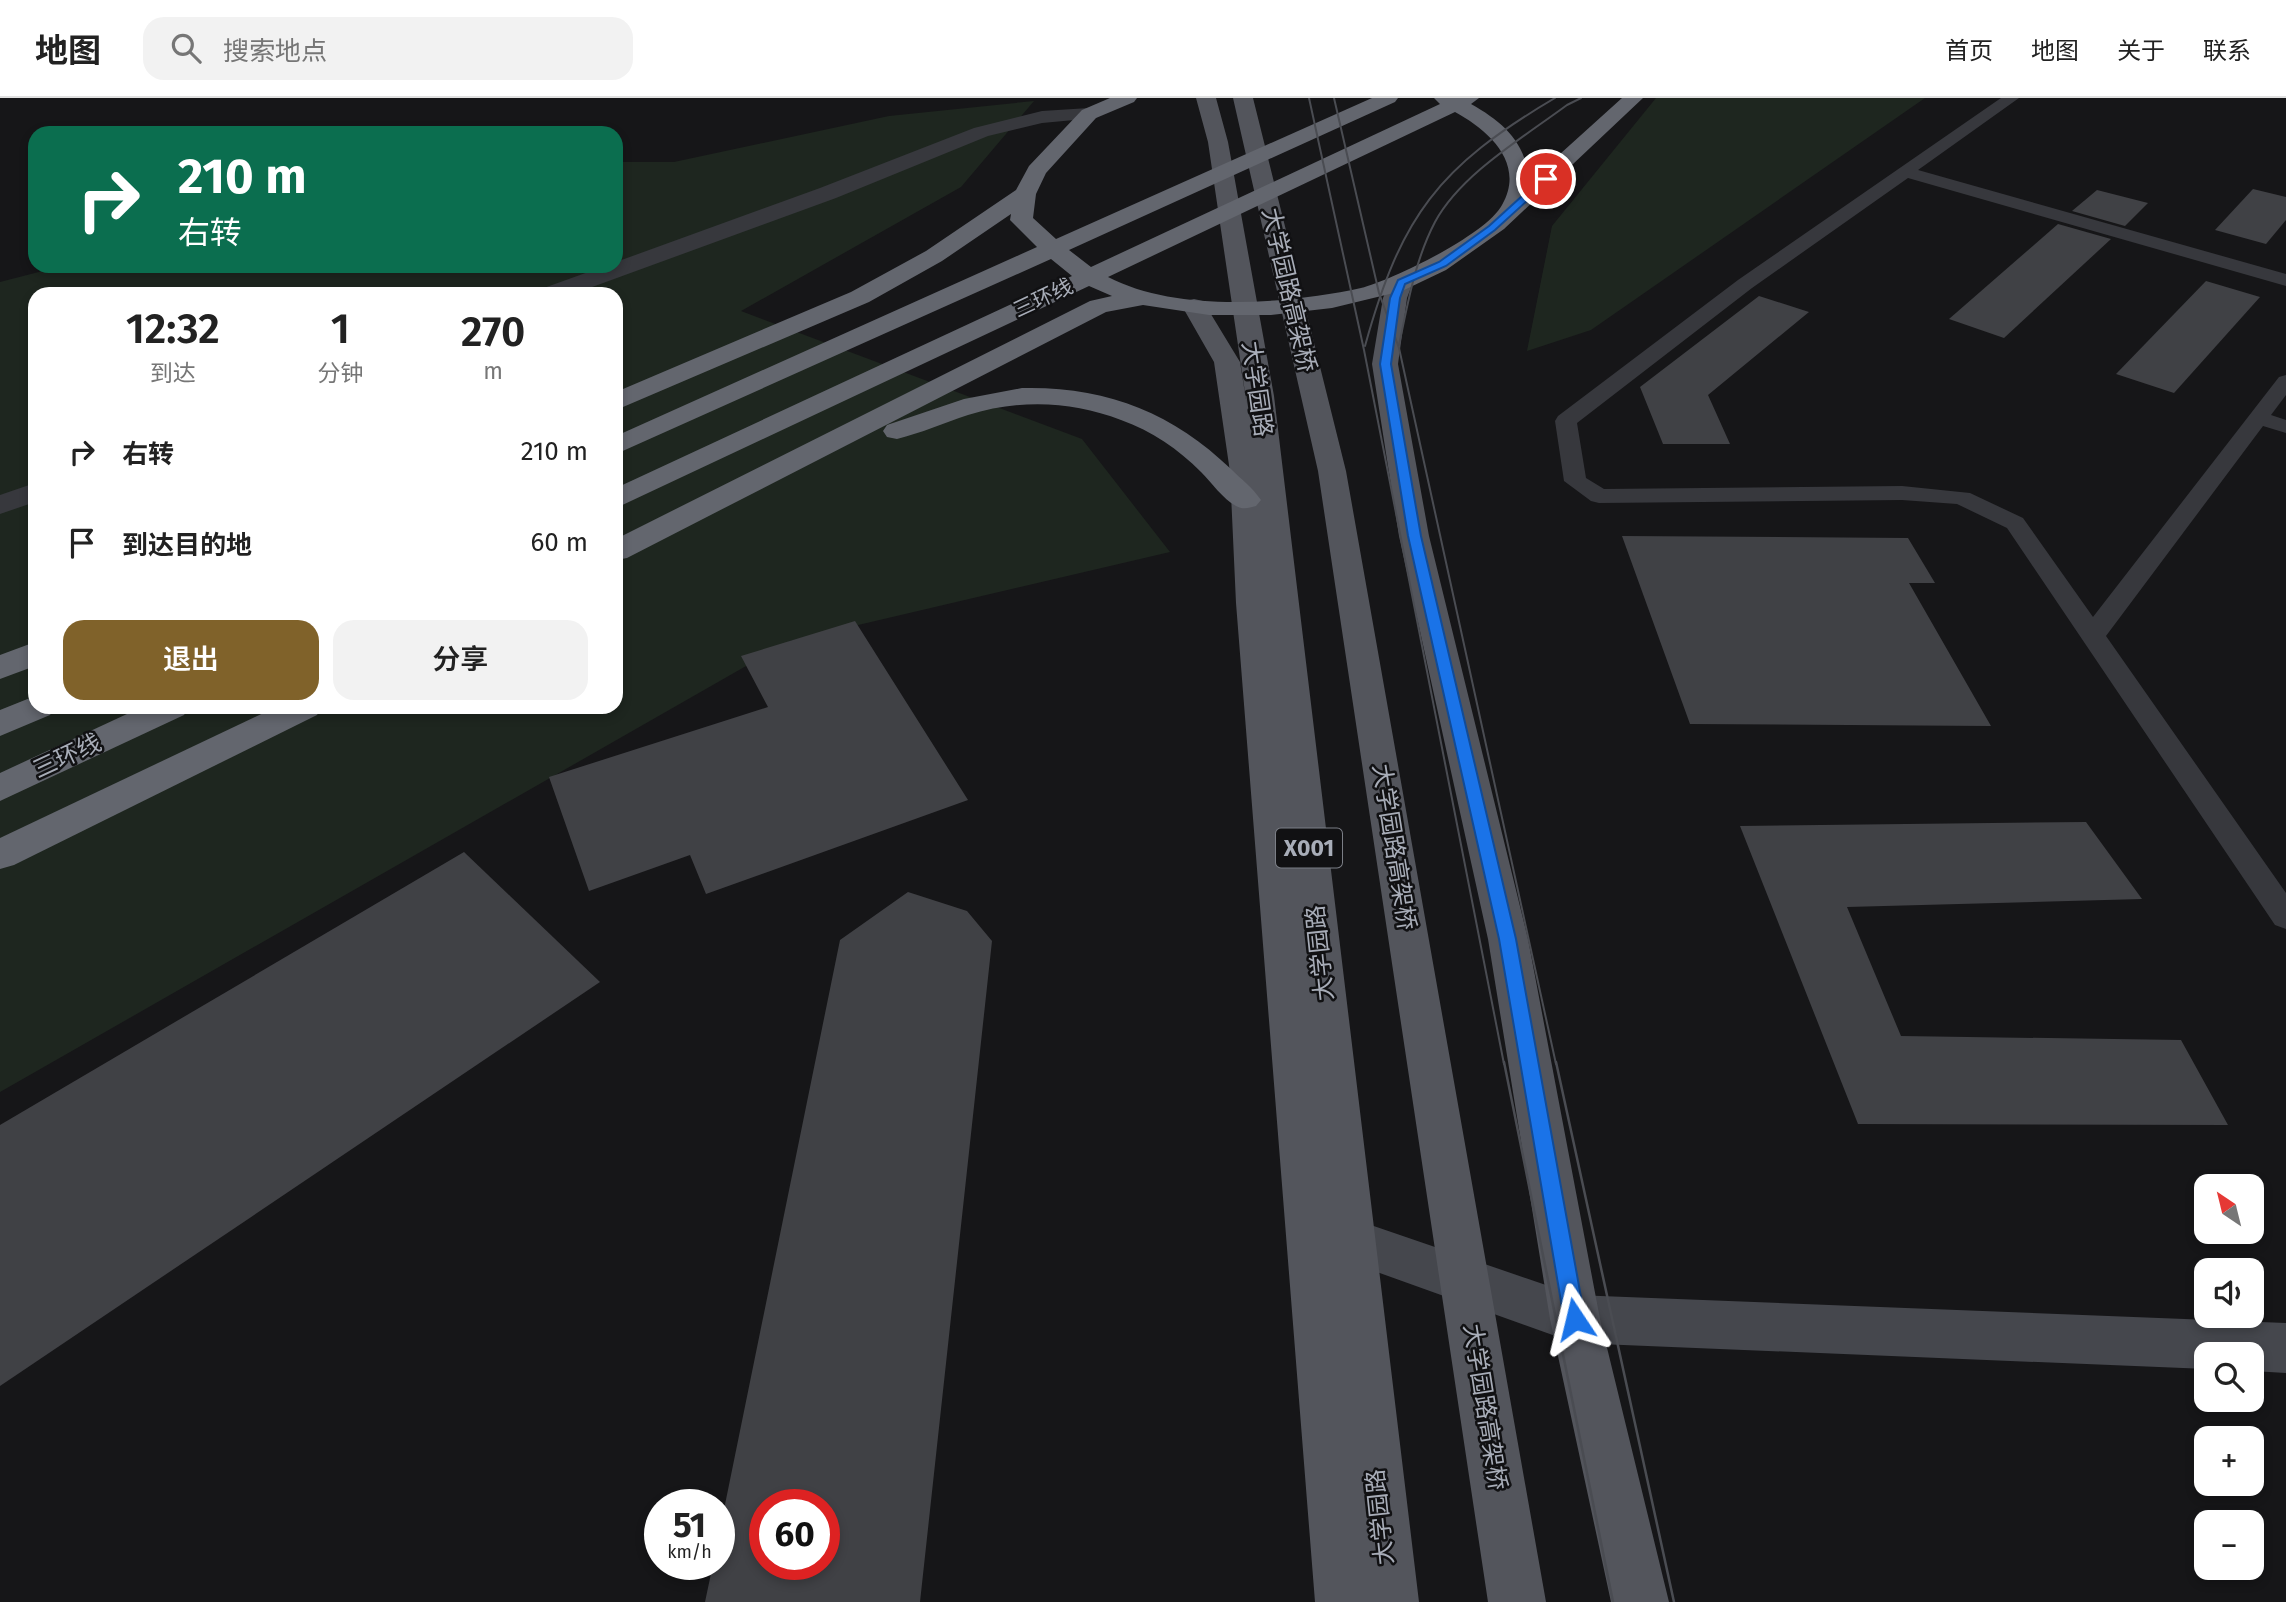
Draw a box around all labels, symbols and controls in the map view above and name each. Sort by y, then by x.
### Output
search box [143,17,633,80]
icon: search [167,29,205,67]
text: 地图 [35,31,101,71]
text: 搜索地点 [223,36,327,67]
text: 首页 [1945,37,1993,65]
text: 地图 [2031,37,2079,65]
text: 关于 [2117,37,2165,65]
text: 联系 [2203,37,2251,65]
text: 210 m [178,147,307,206]
pin [1516,149,1576,209]
icon: right [63,154,154,245]
icon: arrive [1527,160,1565,198]
street label: 大学园路高架桥 [1256,205,1322,375]
text: 右转 [178,214,242,252]
street label: 三环线 [1009,273,1077,323]
text: 12:32 [126,304,220,354]
text: 1 [331,304,350,354]
text: 270 [461,307,525,357]
street label: 大学园路 [1236,340,1278,438]
text: m [483,357,503,385]
text: 到达 [150,359,196,387]
text: 分钟 [317,359,363,387]
icon: right [63,433,101,471]
text: 210 m [521,436,588,467]
text: 右转 [122,439,174,470]
icon: arrive [63,524,101,562]
text: 60 m [530,527,588,558]
text: 到达目的地 [122,530,252,561]
button: 退出 [63,620,319,700]
button: 分享 [333,620,588,700]
street label: 三环线 [28,728,106,784]
street label: 大学园路高架桥 [1367,762,1421,932]
road number: X001 [1276,828,1342,868]
street label: 大学园路 [1301,904,1339,1002]
north arrow [2194,1174,2264,1244]
map controls [2194,1174,2264,1580]
button: sound [2194,1258,2264,1328]
position arrow [1538,1282,1612,1356]
street label: 大学园路高架桥 [1458,1322,1512,1492]
button: search [2194,1342,2264,1412]
button: + [2194,1426,2264,1496]
street label: 大学园路 [1361,1468,1399,1566]
speed limit sign: 60 [749,1489,840,1580]
text: 51 [673,1504,706,1546]
button: − [2194,1510,2264,1580]
text: km/h [667,1541,712,1563]

